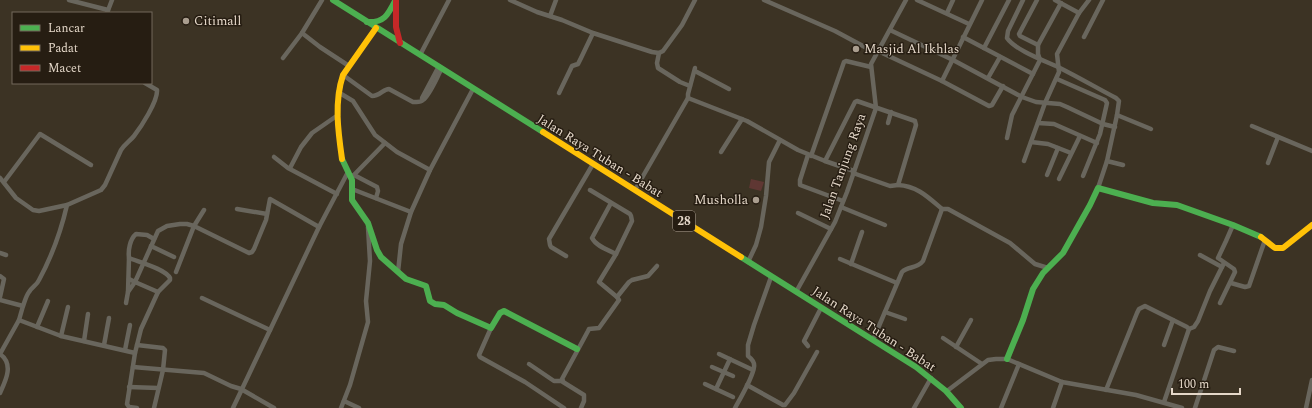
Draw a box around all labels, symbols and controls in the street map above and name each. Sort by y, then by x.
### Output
place label: Citimall [194,11,241,31]
legend [12,12,152,84]
marker: Citimall [181,16,191,26]
text: Lancar [48,19,85,38]
text: Padat [48,39,78,58]
place label: Masjid Al Ikhlas [864,39,959,59]
marker: Masjid Al Ikhlas [851,44,861,54]
text: Macet [48,59,81,78]
street label: Jalan Raya Tuban - Babat [533,109,667,203]
street label: Jalan Tanjung Raya [815,110,872,222]
place label: Musholla [694,190,749,210]
marker: Musholla [751,195,761,205]
road number: 28 [673,211,695,231]
street label: Jalan Raya Tuban - Babat [808,281,940,377]
scale bar [1172,370,1240,396]
text: 100 m [1178,375,1209,394]

